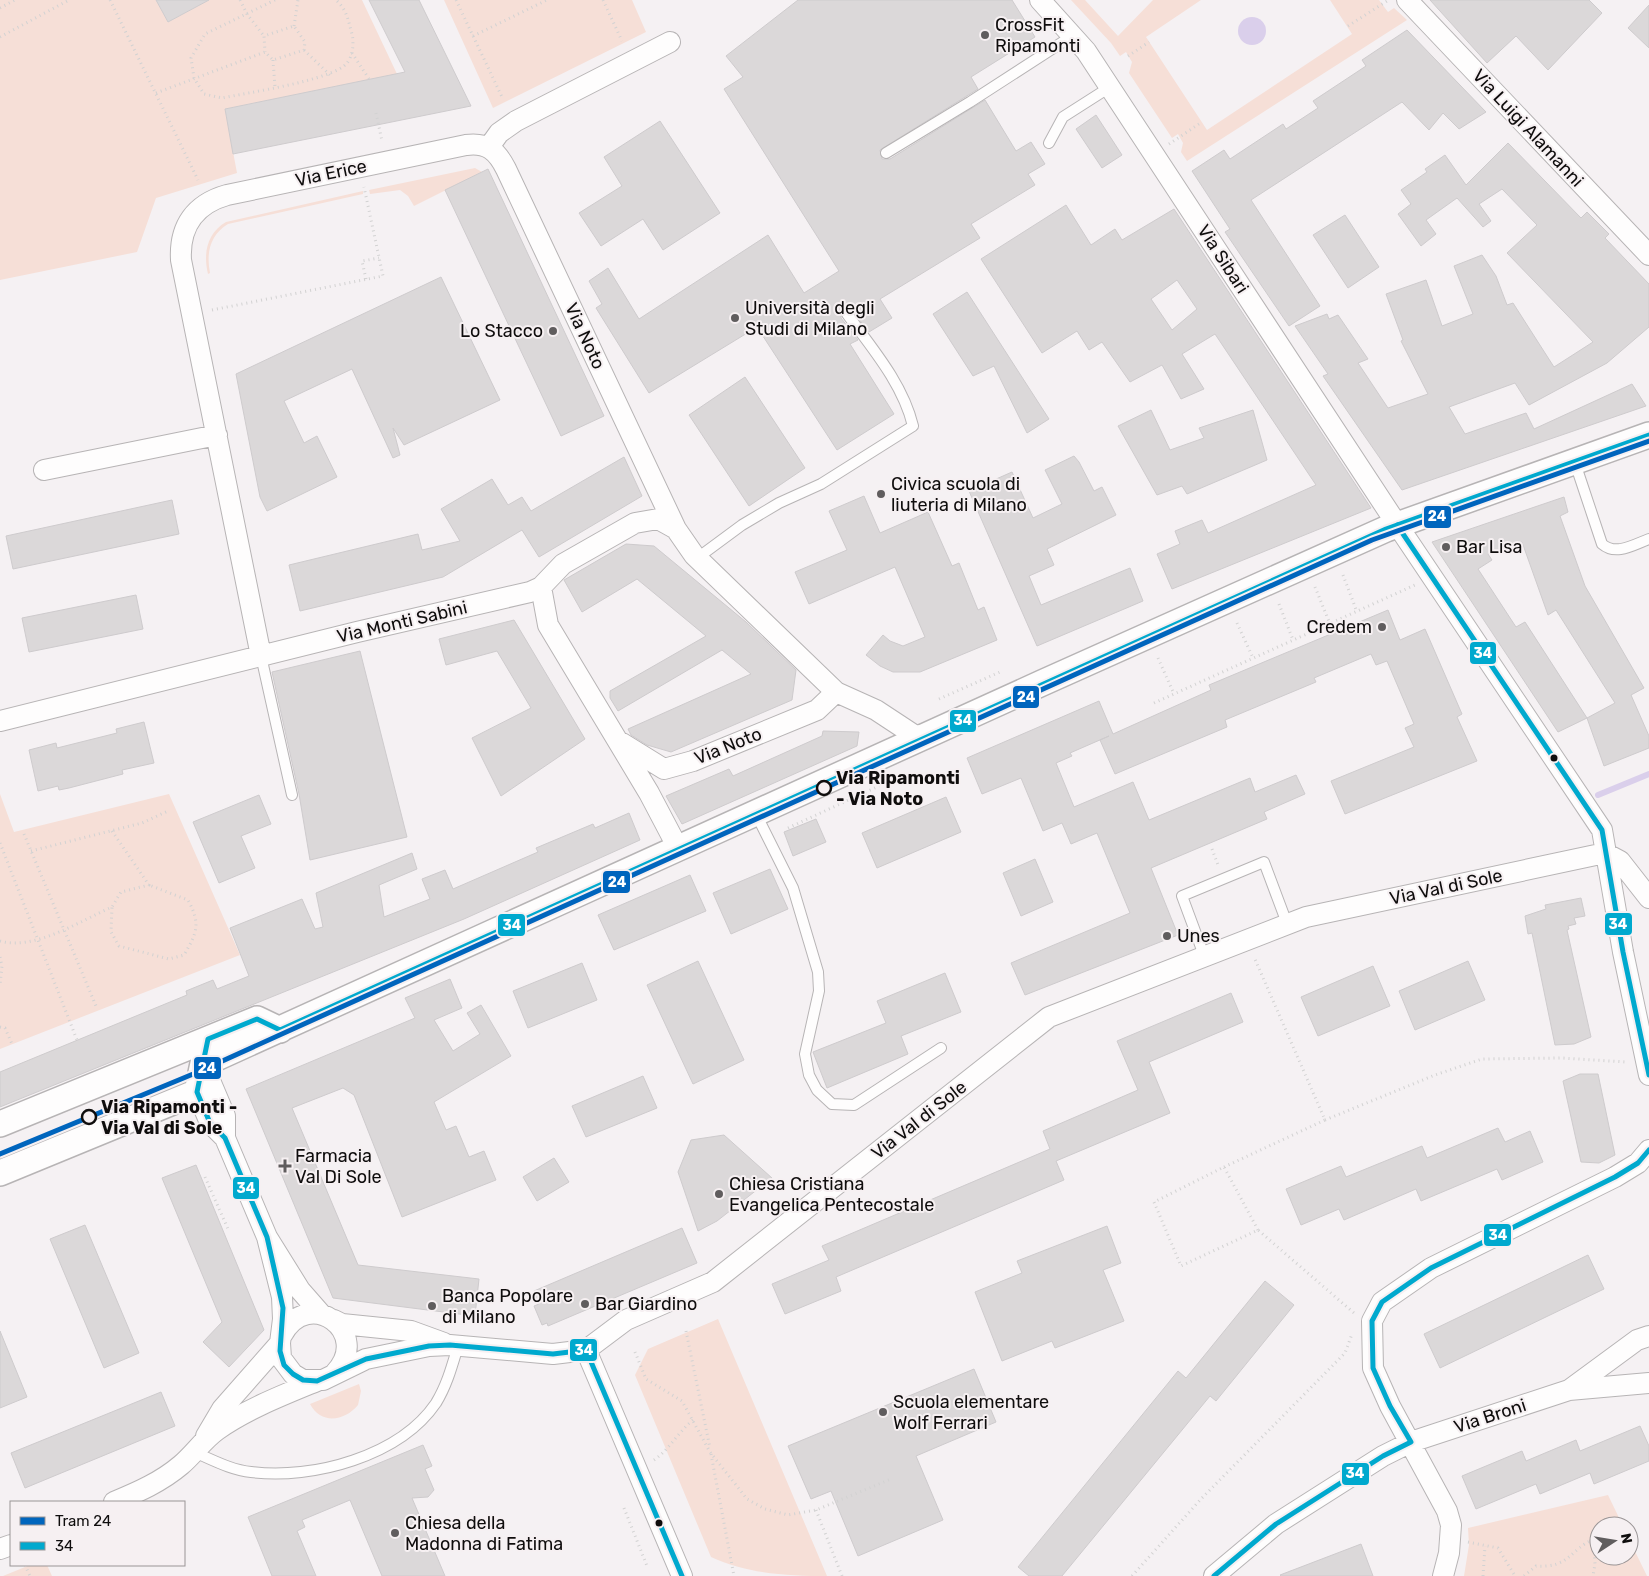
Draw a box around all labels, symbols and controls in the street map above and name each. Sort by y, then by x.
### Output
place label: CrossFit Ripamonti [995,14,1080,57]
marker: CrossFit Ripamonti [979,29,991,41]
street label: Via Luigi Alamanni [1468,65,1588,191]
street label: Via Erice [293,155,369,191]
street label: Via Sibari [1193,220,1253,298]
place label: Università degli Studi di Milano [745,297,875,340]
street label: Via Noto [560,299,610,373]
marker: Università degli Studi di Milano [729,312,741,324]
place label: Lo Stacco [460,320,543,342]
marker: Lo Stacco [547,325,559,337]
place label: Civica scuola di liuteria di Milano [891,473,1027,516]
marker: Civica scuola di liuteria di Milano [875,488,887,500]
line badge: 24 [1423,505,1452,529]
text: 24 [1428,508,1447,525]
place label: Bar Lisa [1456,536,1522,558]
marker: Bar Lisa [1440,541,1452,553]
street label: Via Monti Sabini [335,596,469,648]
place label: Credem [1306,616,1372,638]
marker: Credem [1376,621,1388,633]
line badge: 34 [1469,641,1497,665]
text: 34 [1474,645,1493,662]
line badge: 24 [1012,685,1040,709]
text: 24 [1017,689,1036,706]
line badge: 34 [949,709,977,733]
text: 34 [954,712,973,729]
street label: Via Noto [691,723,765,769]
unlabelled marker [1549,753,1559,763]
place label: Via Ripamonti - Via Noto [836,767,960,810]
marker: Via Ripamonti - Via Noto [816,780,832,796]
street label: Via Val di Sole [1388,864,1504,910]
line badge: 24 [602,870,631,894]
text: 24 [608,874,627,891]
line badge: 34 [1604,912,1633,936]
line badge: 34 [497,913,526,937]
text: 34 [1609,916,1628,933]
text: 34 [503,917,522,934]
place label: Unes [1177,925,1220,947]
marker: Unes [1161,930,1173,942]
line badge: 24 [193,1056,222,1080]
text: 24 [198,1060,217,1077]
street label: Via Val di Sole [867,1076,971,1164]
place label: Via Ripamonti - Via Val di Sole [101,1096,237,1139]
marker: Via Ripamonti - Via Val di Sole [81,1109,97,1125]
place label: Farmacia Val Di Sole [295,1145,382,1188]
marker: Farmacia Val Di Sole [279,1160,291,1172]
place label: Chiesa Cristiana Evangelica Pentecostale [729,1173,934,1216]
line badge: 34 [232,1176,260,1200]
text: 34 [237,1180,256,1197]
marker: Chiesa Cristiana Evangelica Pentecostale [713,1188,725,1200]
line badge: 34 [1483,1223,1512,1247]
text: 34 [1489,1227,1508,1244]
place label: Banca Popolare di Milano [442,1285,573,1328]
place label: Bar Giardino [595,1293,697,1315]
marker: Bar Giardino [579,1298,591,1310]
marker: Banca Popolare di Milano [426,1300,438,1312]
line badge: 34 [569,1338,598,1362]
text: 34 [575,1342,594,1359]
place label: Scuola elementare Wolf Ferrari [893,1391,1049,1434]
street label: Via Broni [1451,1394,1529,1438]
marker: Scuola elementare Wolf Ferrari [877,1406,889,1418]
line badge: 34 [1341,1462,1370,1486]
text: 34 [1346,1465,1365,1482]
legend [10,1501,185,1566]
text: Tram 24 [55,1512,111,1530]
place label: Chiesa della Madonna di Fatima [405,1512,563,1555]
north arrow [1589,1516,1639,1566]
unlabelled marker [654,1518,664,1528]
marker: Chiesa della Madonna di Fatima [389,1527,401,1539]
text: N [1617,1532,1636,1545]
text: 34 [55,1537,73,1555]

